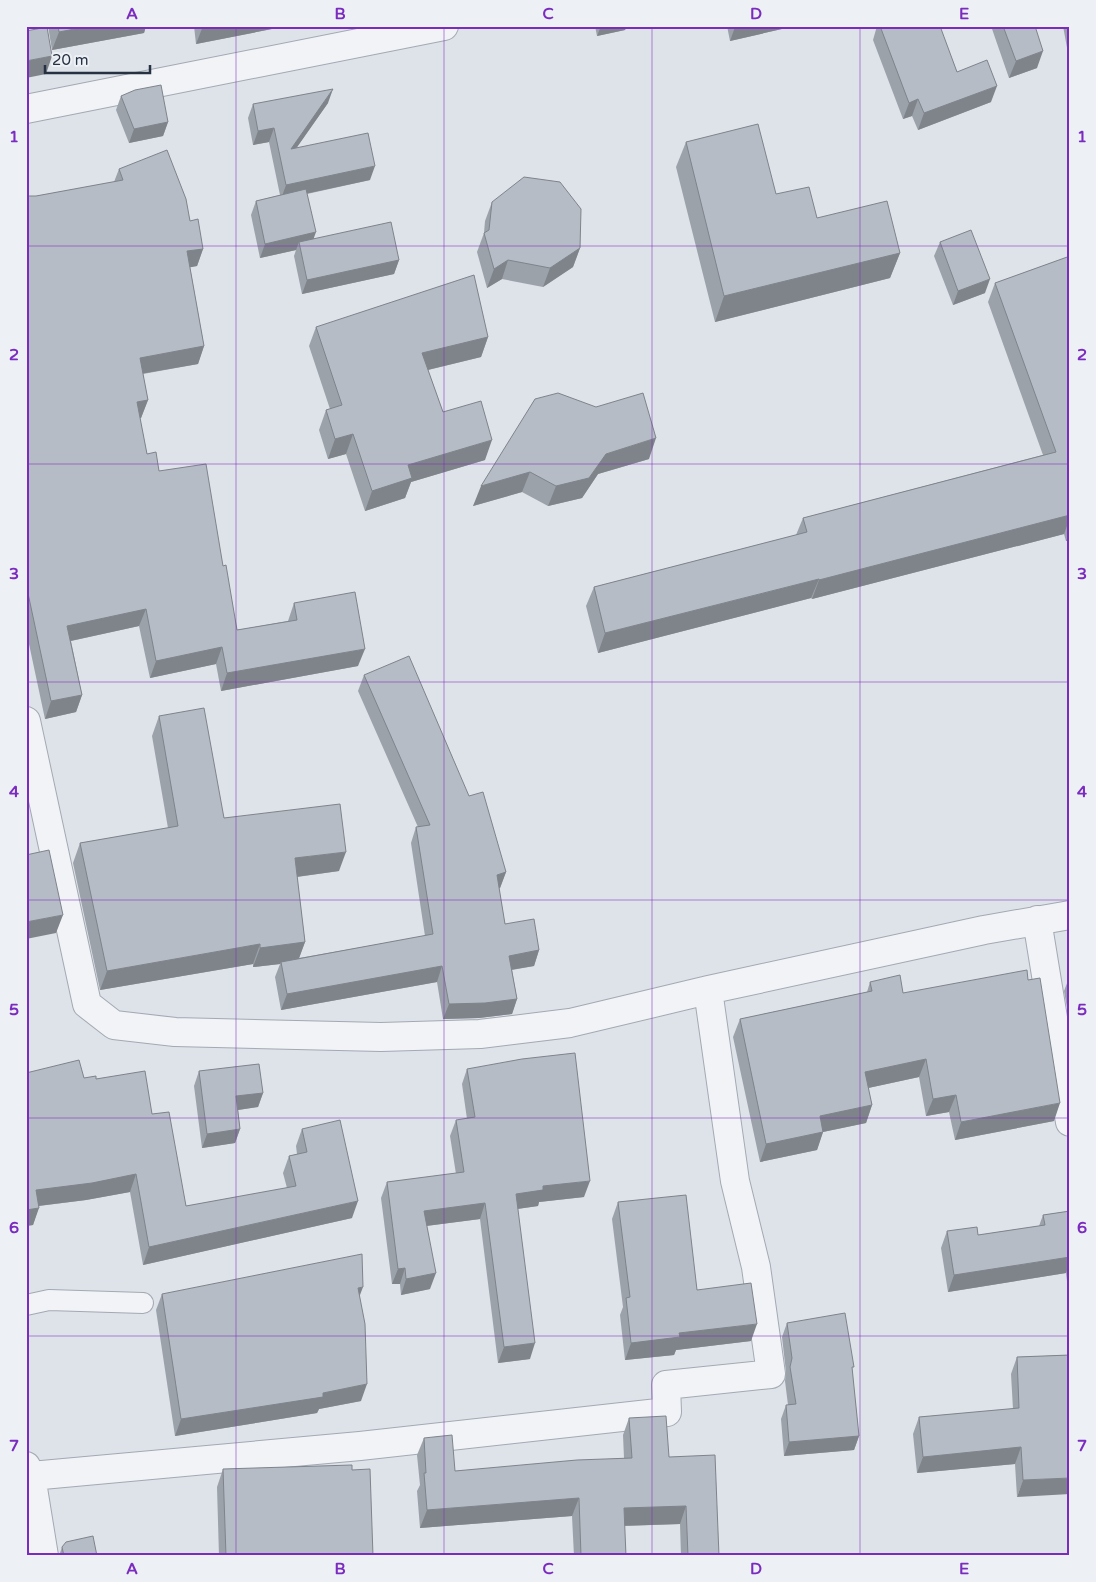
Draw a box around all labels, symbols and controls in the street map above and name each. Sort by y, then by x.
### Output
text: A [126,4,138,24]
text: B [334,4,346,24]
text: C [542,4,554,24]
text: D [750,4,762,24]
text: E [959,4,969,24]
scale bar [45,42,150,74]
text: 20 m [52,51,89,69]
text: 1 [9,127,19,147]
text: 1 [1077,127,1087,147]
text: 2 [9,345,19,365]
text: 2 [1077,345,1087,365]
text: 3 [9,564,19,584]
text: 3 [1077,564,1087,584]
text: 4 [9,782,19,802]
text: 4 [1077,782,1087,802]
text: 5 [9,1000,19,1020]
text: 5 [1077,1000,1087,1020]
text: 6 [9,1218,19,1238]
text: 6 [1077,1218,1087,1238]
text: 7 [9,1436,19,1456]
text: 7 [1077,1436,1087,1456]
text: A [126,1559,138,1579]
text: B [334,1559,346,1579]
text: C [542,1559,554,1579]
text: D [750,1559,762,1579]
text: E [959,1559,969,1579]

